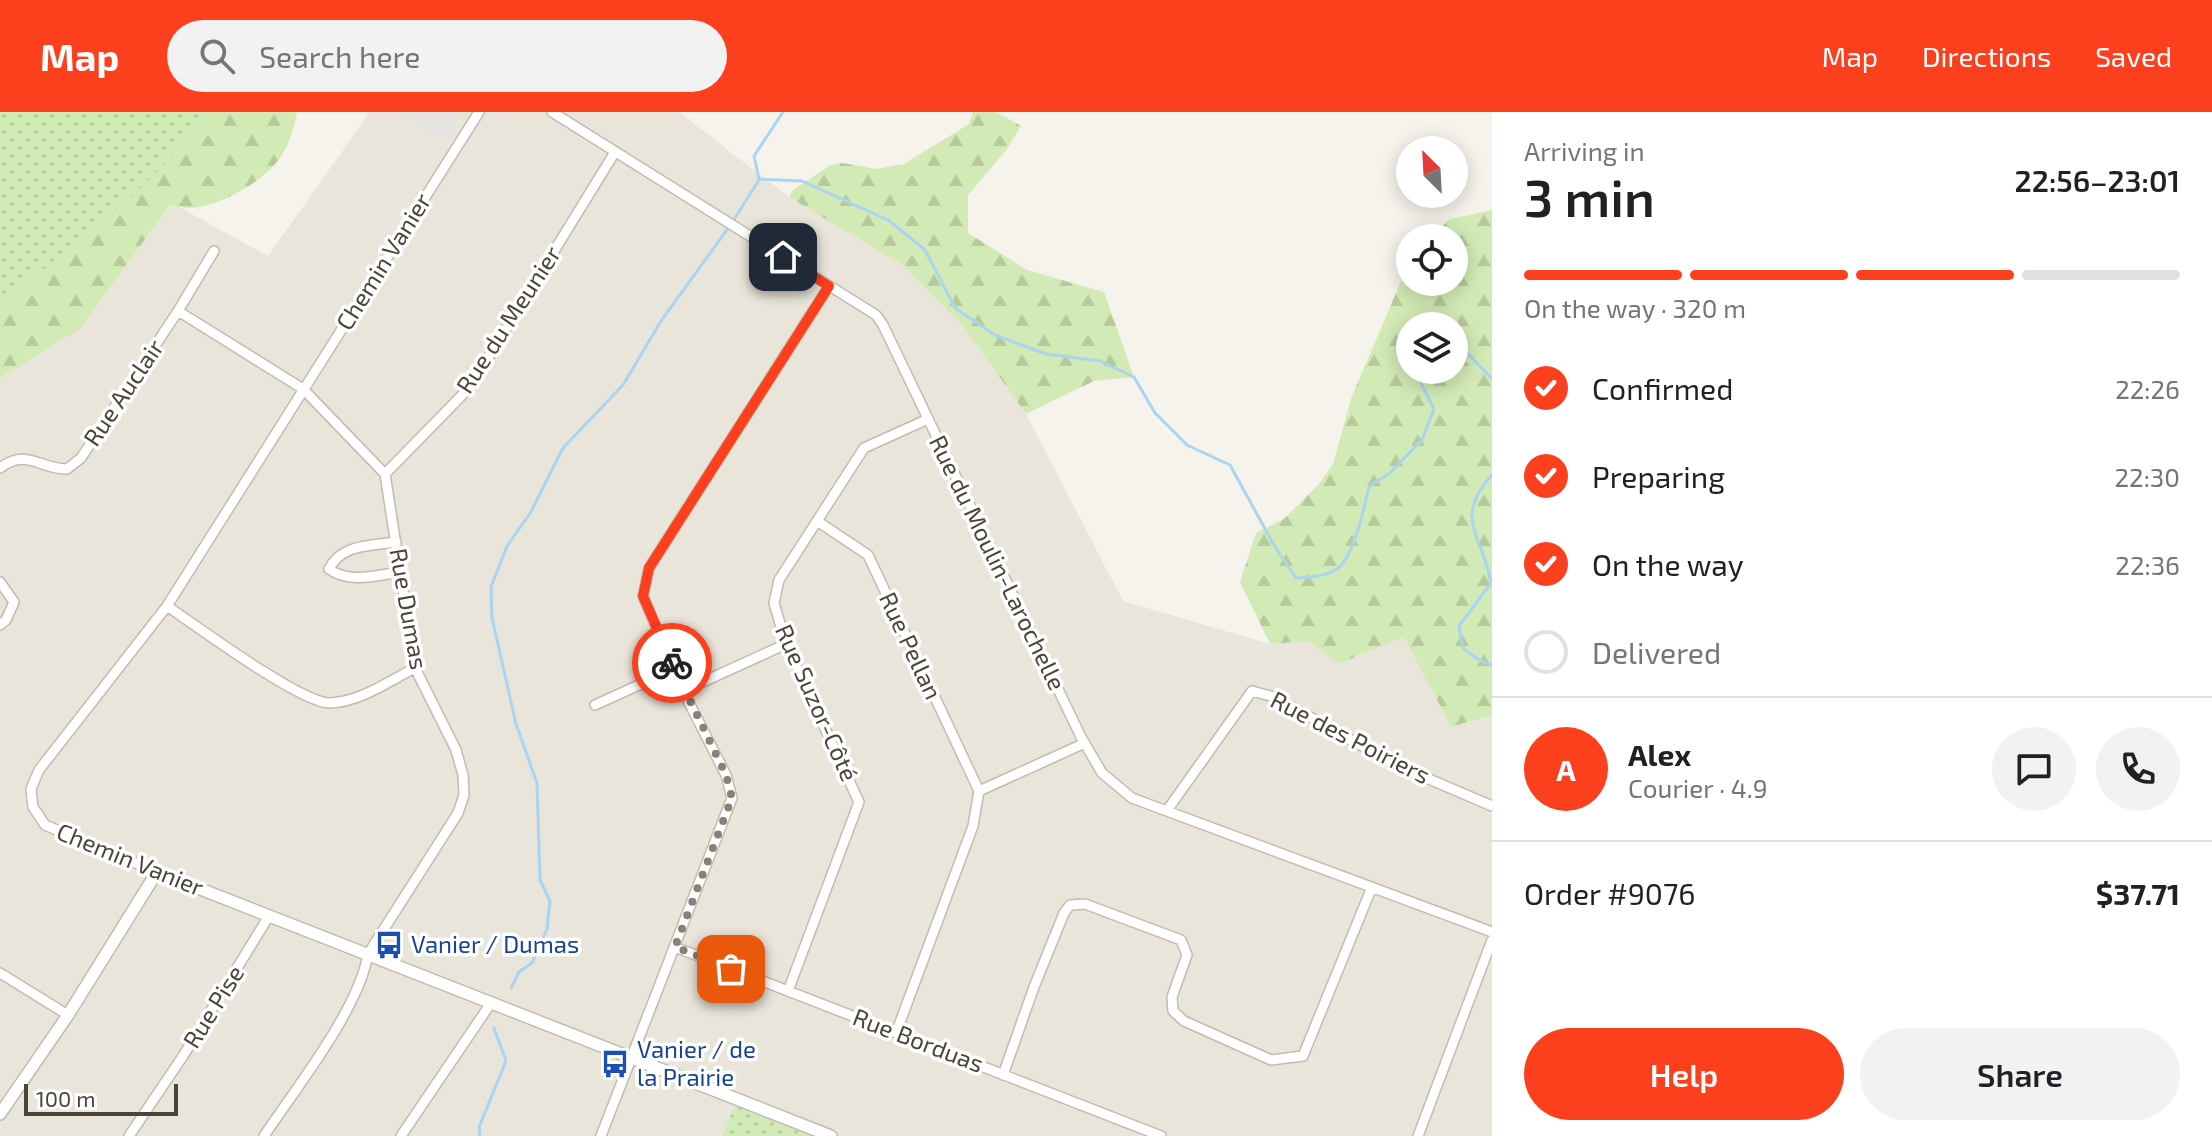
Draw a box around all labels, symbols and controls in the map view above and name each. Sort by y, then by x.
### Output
search box [167,20,727,92]
text: Map [40,33,119,79]
icon: search [195,34,239,78]
text: Search here [259,38,420,74]
text: Map [1822,39,1878,73]
text: Directions [1922,39,2051,73]
text: Saved [2095,39,2172,73]
text: Arriving in [1524,135,1645,166]
north arrow [1396,136,1468,208]
map controls [1396,136,1468,384]
text: 22:56–23:01 [2015,162,2180,198]
text: 3 min [1524,165,1655,227]
street label: Chemin Vanier [329,187,436,335]
pin [749,223,817,291]
button: locate [1396,224,1468,296]
icon: home [761,235,805,279]
street label: Rue du Meunier [449,240,566,398]
text: On the way · 320 m [1524,292,1746,323]
button: layers [1396,312,1468,384]
street label: Rue Auclair [77,333,169,451]
icon: check [1524,366,1568,410]
text: Confirmed [1592,370,1733,406]
text: 22:26 [2115,373,2180,404]
street label: Rue du Moulin-Larochelle [924,430,1073,694]
icon: check [1524,454,1568,498]
text: Preparing [1592,458,1725,494]
text: 22:30 [2115,461,2180,492]
icon: check [1524,542,1568,586]
street label: Rue Dumas [385,546,434,672]
text: On the way [1592,546,1744,582]
text: 22:36 [2115,549,2180,580]
street label: Rue Pellan [874,587,949,704]
street label: Rue Suzor-Côté [770,620,865,785]
courier [632,623,712,703]
text: Delivered [1592,634,1721,670]
icon: bike [650,641,694,685]
street label: Rue des Poiriers [1266,684,1435,789]
button: chat [1992,727,2076,811]
button: phone [2096,727,2180,811]
text: Alex [1628,736,1691,772]
text: A [1556,751,1576,787]
text: Courier · 4.9 [1628,772,1768,803]
street label: Chemin Vanier [53,816,209,901]
text: Order #9076 [1524,875,1695,911]
text: $37.71 [2096,875,2180,911]
place label: Vanier / Dumas [411,929,579,958]
bus stop icon: Vanier / Dumas [374,930,404,960]
pin [697,935,765,1003]
icon: bag [709,947,753,991]
street label: Rue Pise [176,960,249,1053]
street label: Rue Borduas [849,1001,988,1078]
button: Help [1524,1028,1844,1120]
button: Share [1860,1028,2180,1120]
place label: Vanier / de la Prairie [637,1034,756,1091]
bus stop icon: Vanier / de la Prairie [600,1049,630,1079]
scale bar [24,1080,178,1116]
text: 100 m [36,1085,95,1111]

